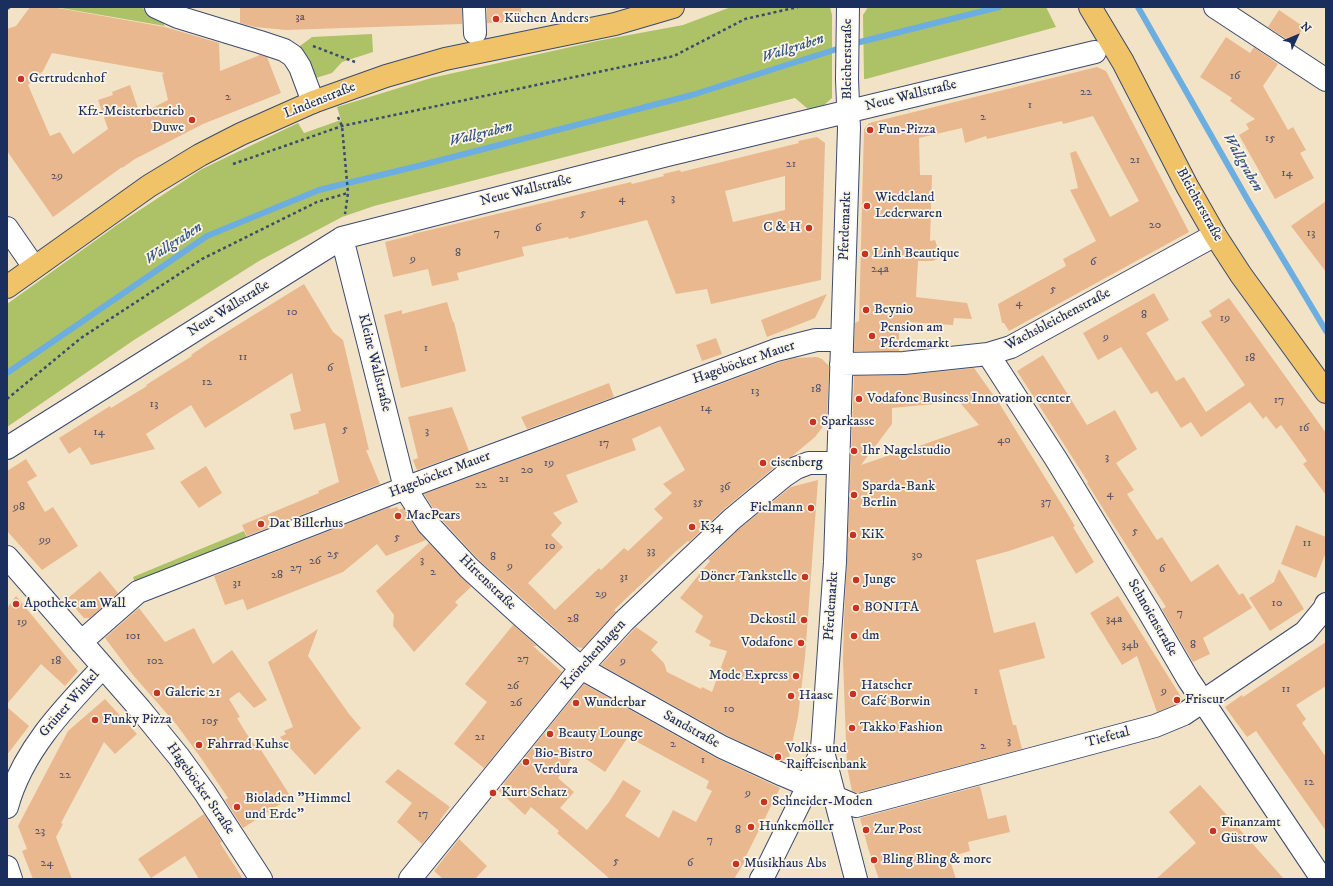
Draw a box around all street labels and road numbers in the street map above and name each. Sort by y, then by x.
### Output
street label: Bleicherstraße [840,18,856,100]
street label: Neue Wallstraße [864,77,958,115]
street label: Lindenstraße [282,79,358,123]
street label: Bleicherstraße [1172,165,1226,245]
street label: Neue Wallstraße [479,172,573,210]
street label: Pferdemarkt [836,191,856,261]
street label: Neue Wallstraße [185,277,273,341]
street label: Wachsbleichenstraße [1002,285,1114,355]
street label: Kleine Wallstraße [354,312,394,414]
street label: Hageböcker Mauer [691,338,797,388]
street label: Hageböcker Mauer [387,448,493,502]
street label: Hirtenstraße [455,552,519,614]
street label: Pferdemarkt [821,571,843,641]
street label: Schnoienstraße [1123,577,1181,659]
street label: Krönchenhagen [558,616,630,694]
street label: Grüner Winkel [36,667,104,741]
street label: Sandstraße [660,708,722,752]
street label: Tiefetal [1084,724,1132,752]
street label: Hageböcker Straße [162,740,238,838]

